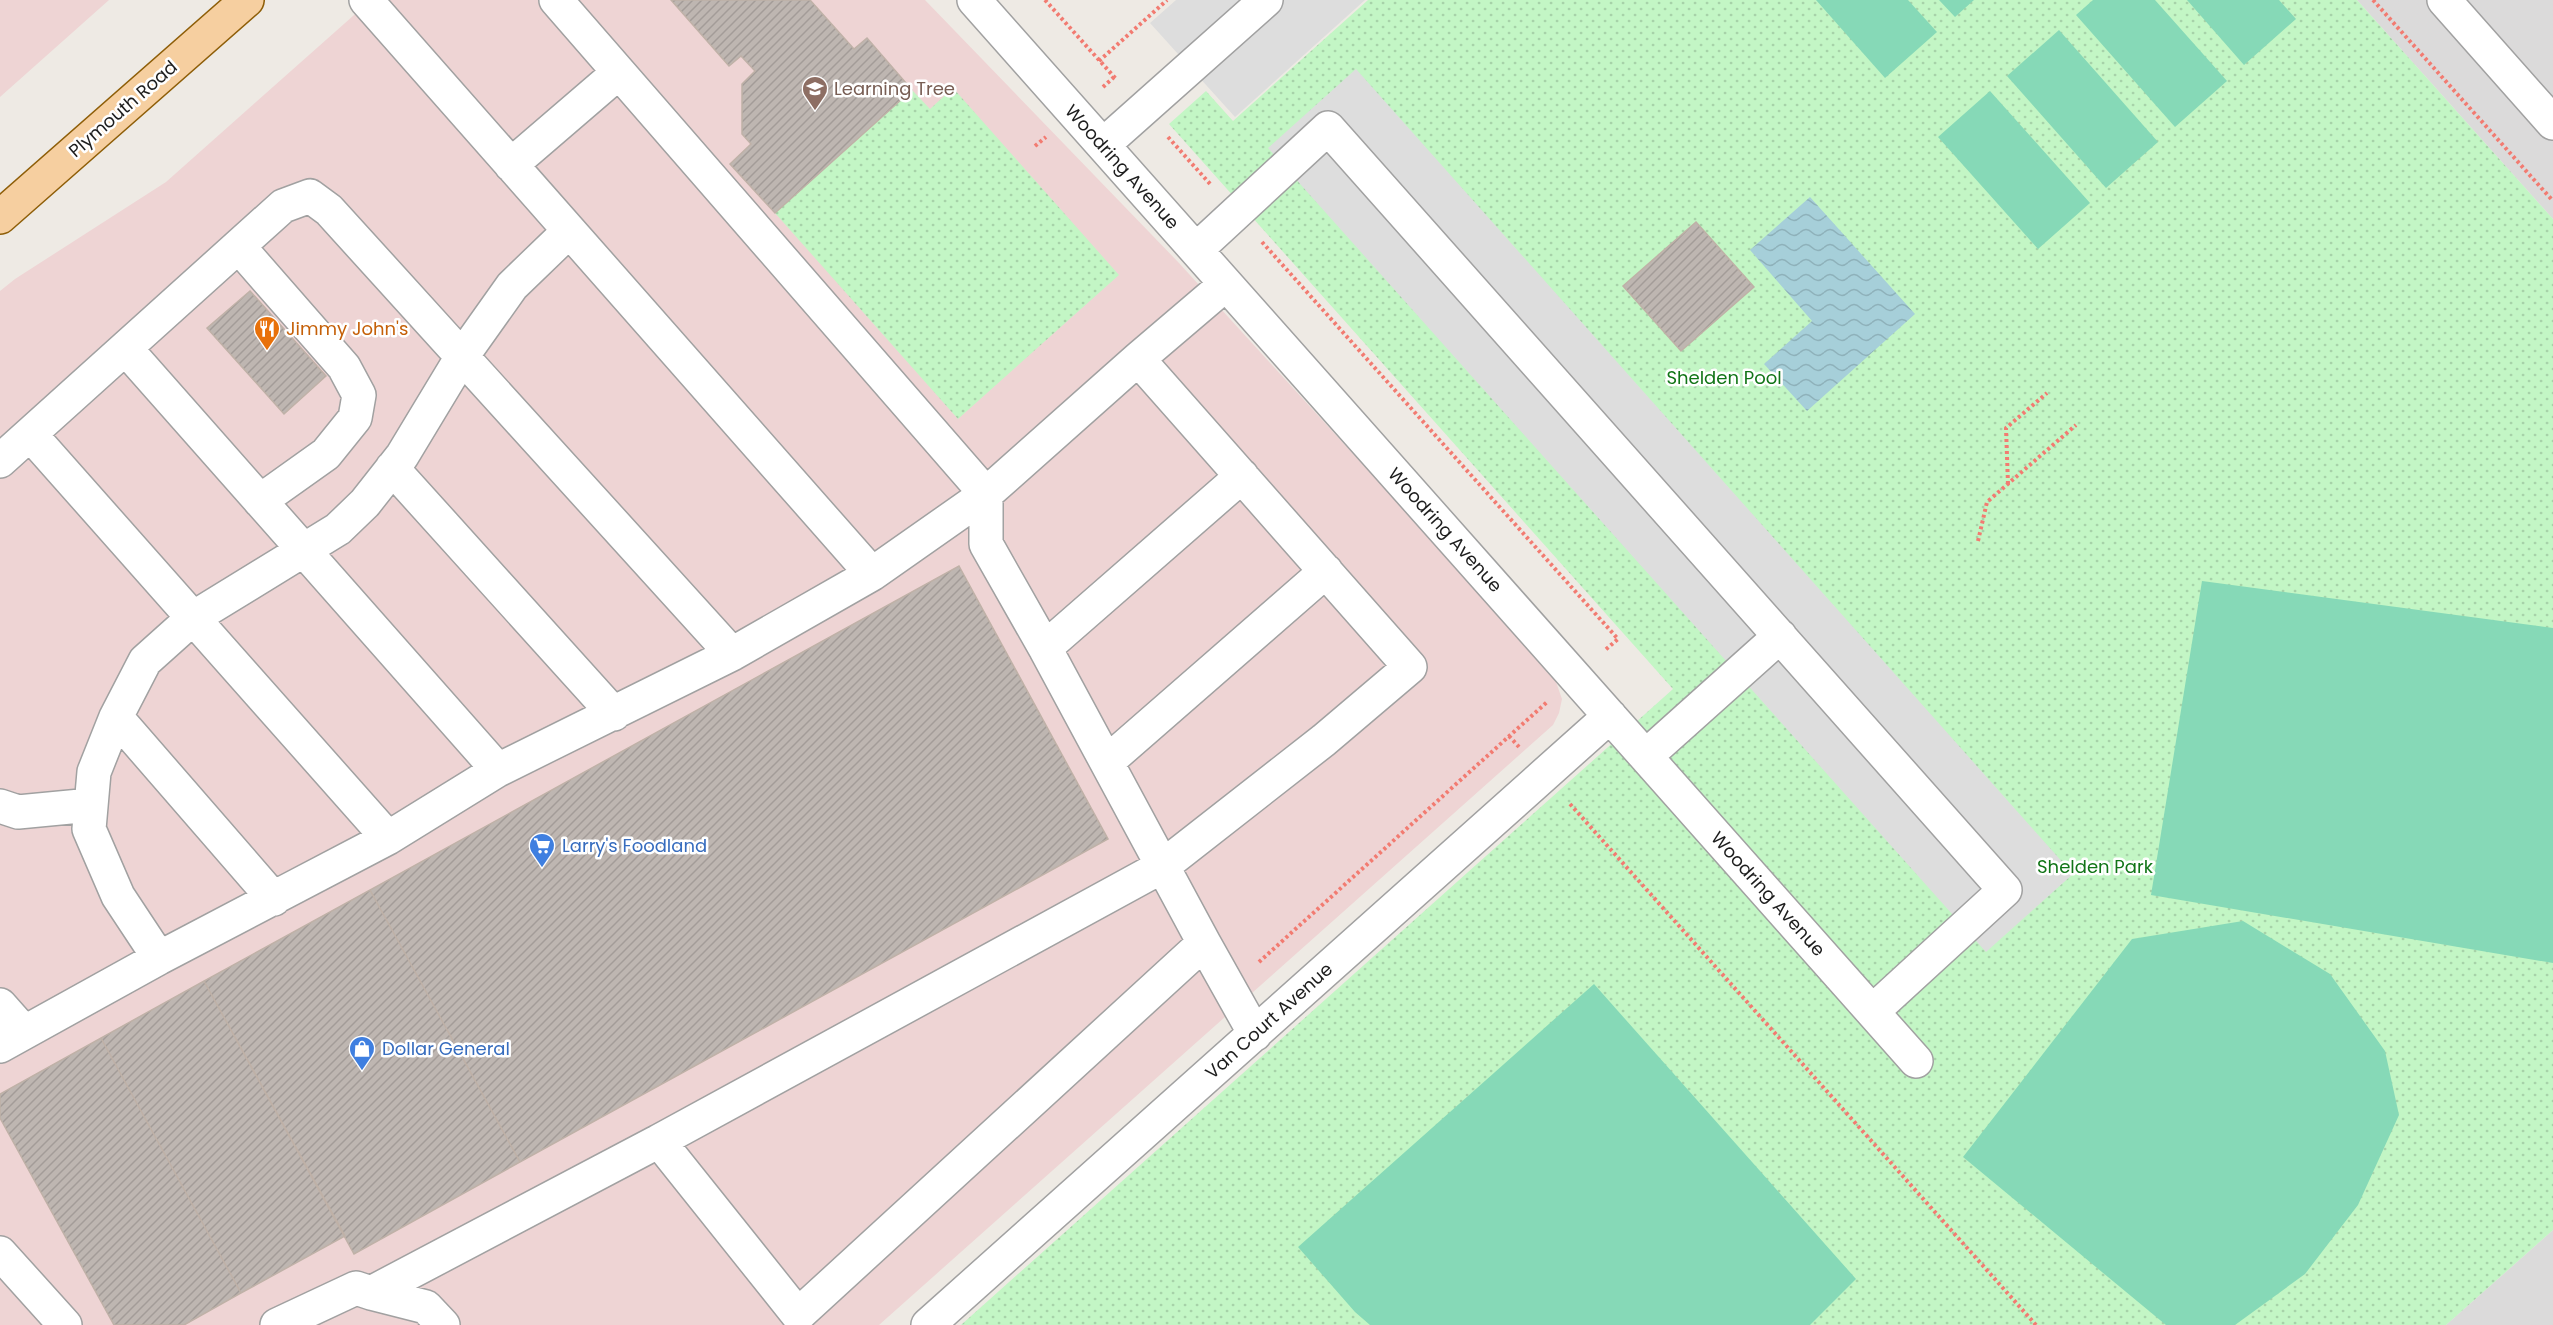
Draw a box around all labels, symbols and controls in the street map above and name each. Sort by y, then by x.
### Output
street label: Plymouth Road [63,54,182,163]
school or university icon: Learning Tree [800,74,830,112]
place label: Learning Tree [834,76,955,101]
street label: Woodring Avenue [1060,99,1185,234]
restaurant icon: Jimmy John's [252,314,282,352]
place label: Jimmy John's [286,316,408,341]
park label: Shelden Pool [1666,365,1782,390]
street label: Woodring Avenue [1383,462,1508,597]
street label: Woodring Avenue [1706,826,1831,961]
supermarket icon: Larry's Foodland [527,831,557,869]
place label: Larry's Foodland [562,833,707,858]
park label: Shelden Park [2037,854,2154,879]
street label: Van Court Avenue [1200,957,1338,1085]
shop icon: Dollar General [347,1034,377,1072]
place label: Dollar General [382,1036,510,1061]

